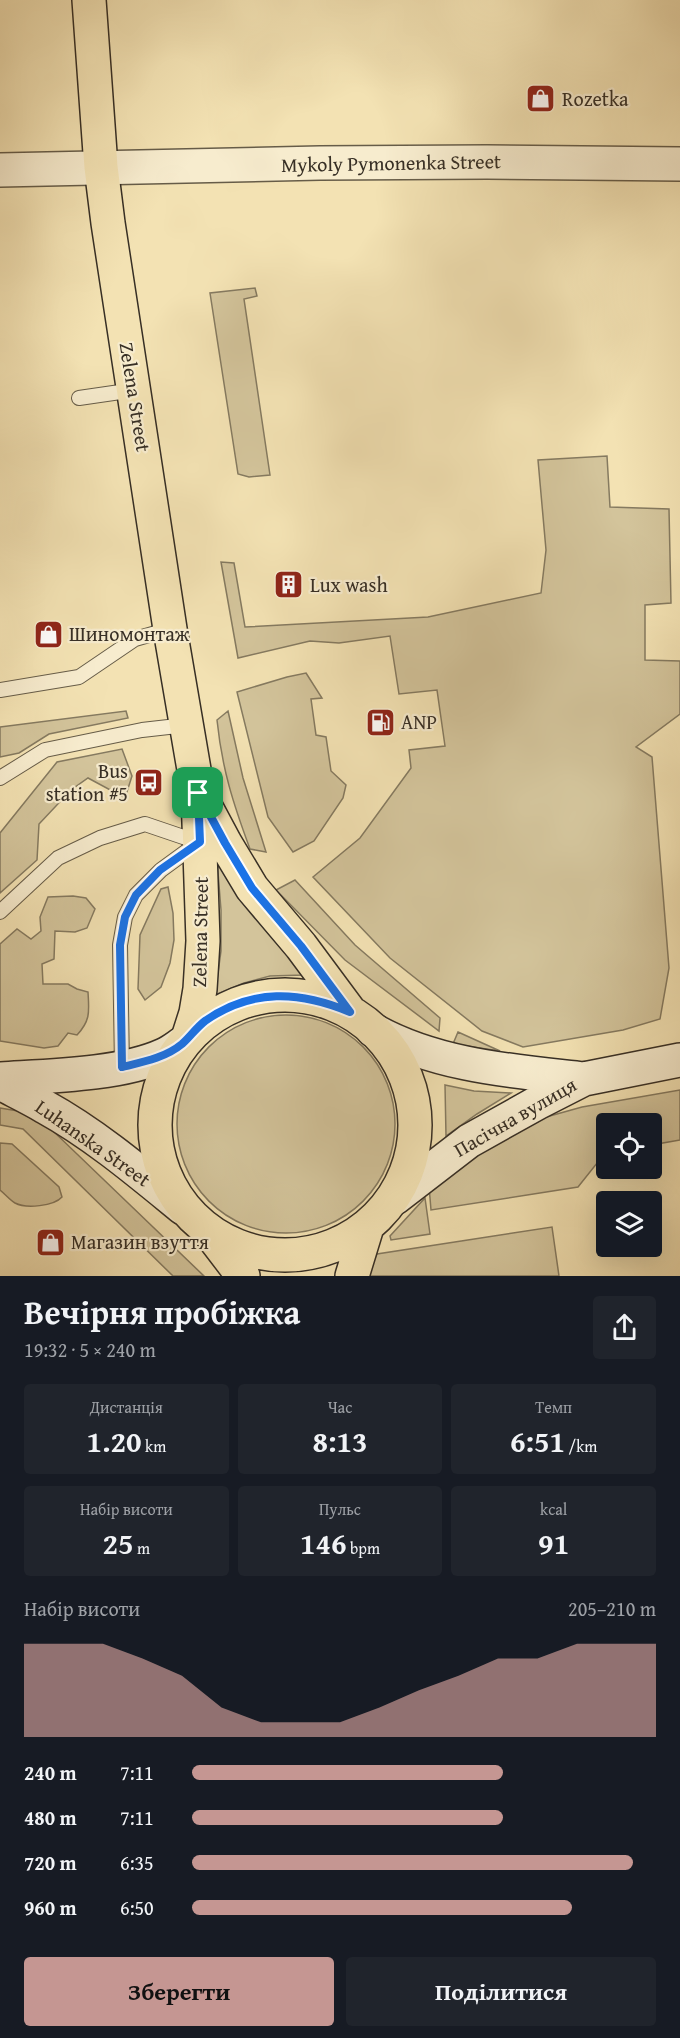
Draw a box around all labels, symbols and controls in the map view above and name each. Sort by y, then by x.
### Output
shop icon: Rozetka [525,83,557,115]
place label: Rozetka [562,84,629,113]
street label: Mykoly Pymonenka Street [281,146,501,179]
street label: Zelena Street [113,340,158,454]
building icon: Lux wash [273,569,305,601]
place label: Lux wash [310,570,388,599]
shop icon: Шиномонтаж [32,618,64,650]
place label: Шиномонтаж [69,619,190,648]
fuel station icon: ANP [364,706,396,738]
place label: ANP [401,707,437,736]
place label: Bus station #5 [46,756,128,808]
bus stop icon: Bus station #5 [133,766,165,798]
pin [172,767,223,818]
icon: arrive [181,776,214,809]
street label: Zelena Street [184,876,215,988]
street label: Пасічна вулиця [448,1070,582,1163]
street label: Luhanska Street [30,1092,157,1193]
map controls [596,1113,662,1257]
button: locate [596,1113,662,1179]
button: layers [596,1191,662,1257]
shop icon: Магазин взуття [34,1226,66,1258]
place label: Магазин взуття [71,1227,209,1256]
text: Вечірня пробіжка [24,1288,300,1336]
button: share [593,1296,656,1359]
text: 19:32 · 5 × 240 m [24,1335,156,1364]
text: Дистанція [90,1395,163,1419]
text: Час [328,1395,352,1419]
text: Темп [535,1395,572,1419]
text: 1.20 [86,1419,142,1463]
text: 8:13 [312,1419,368,1463]
text: 6:51 [510,1419,565,1463]
text: km [142,1434,166,1458]
text: /km [565,1434,597,1458]
text: Набір висоти [80,1497,173,1521]
text: Пульс [319,1497,361,1521]
text: kcal [540,1497,567,1521]
text: 25 [102,1521,134,1565]
text: 146 [300,1521,347,1565]
text: 91 [538,1521,569,1565]
text: m [134,1536,150,1560]
text: bpm [347,1536,380,1560]
text: Набір висоти [24,1594,140,1623]
text: 205–210 m [568,1594,656,1623]
text: 240 m [24,1758,77,1787]
text: 7:11 [120,1758,154,1787]
text: 480 m [24,1803,77,1832]
text: 7:11 [120,1803,154,1832]
text: 720 m [24,1848,77,1877]
text: 6:35 [120,1848,154,1877]
text: 960 m [24,1893,77,1922]
text: 6:50 [120,1893,154,1922]
button: Зберегти [24,1957,334,2026]
button: Поділитися [346,1957,656,2026]

